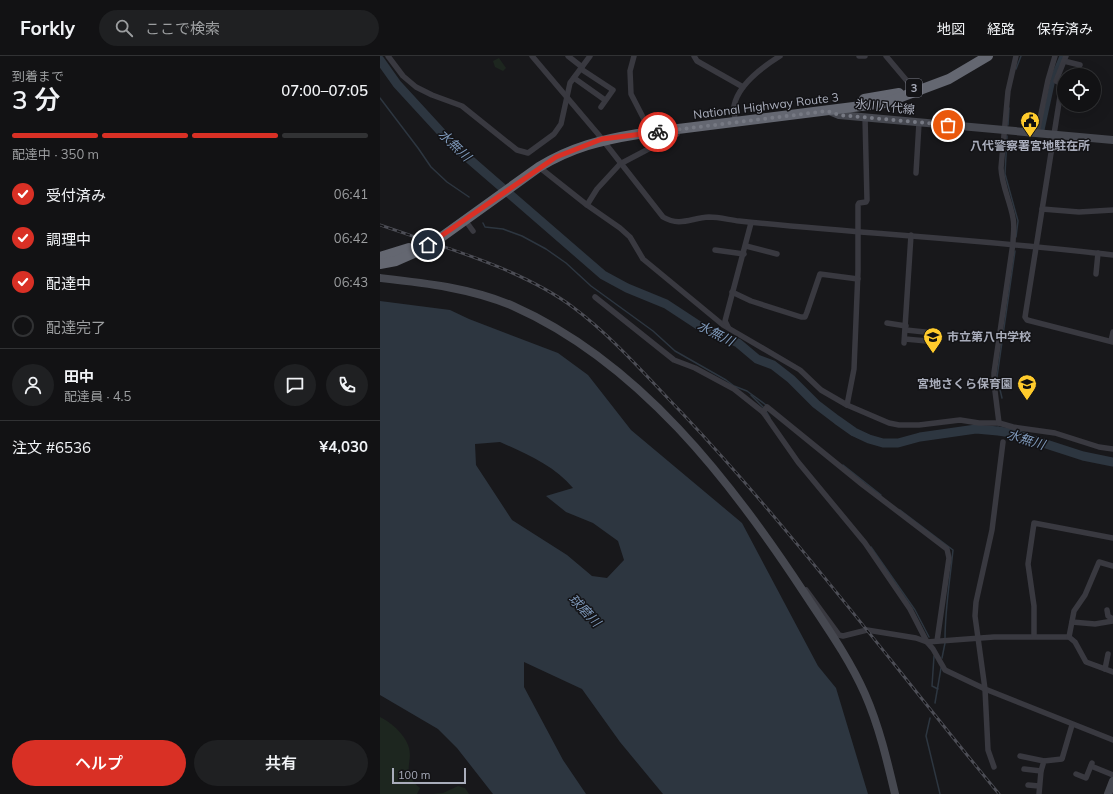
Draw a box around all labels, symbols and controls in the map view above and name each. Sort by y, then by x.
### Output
search box [99,10,379,46]
text: Forkly [20,16,75,40]
icon: search [113,17,135,39]
text: ここで検索 [145,19,220,38]
text: 地図 [937,20,965,38]
text: 経路 [987,20,1015,38]
text: 保存済み [1037,20,1093,38]
text: 到着まで [12,68,64,84]
map controls [1057,68,1101,112]
button: locate [1057,68,1101,112]
road number: 3 [906,79,922,97]
text: 07:00–07:05 [281,81,368,100]
text: 3 分 [12,83,61,116]
street label: National Highway Route 3 [692,89,840,122]
street label: 氷川八代線 [854,96,916,117]
pin [931,108,965,142]
public building icon: 八代警察署宮地駐在所 [1019,110,1041,138]
courier [638,112,678,152]
icon: bag [937,114,959,136]
icon: bike [647,121,669,143]
water label: 水無川 [435,126,476,166]
place label: 八代警察署宮地駐在所 [970,138,1090,153]
text: 配達中 · 350 m [12,146,99,162]
icon: check [12,183,34,205]
text: 受付済み [46,186,106,205]
text: 06:41 [334,186,368,202]
icon: check [12,227,34,249]
pin [411,228,445,262]
text: 調理中 [46,230,91,249]
text: 06:42 [334,230,368,246]
icon: home [417,234,439,256]
icon: check [12,271,34,293]
text: 配達中 [46,274,91,293]
text: 06:43 [334,274,368,290]
water label: 水無川 [695,317,739,350]
text: 配達完了 [46,318,106,337]
school or university icon: 市立第八中学校 [922,326,944,354]
place label: 市立第八中学校 [947,329,1031,344]
button: person [12,364,54,406]
button: chat [274,364,316,406]
button: phone [326,364,368,406]
text: 田中 [64,367,94,386]
school or university icon: 宮地さくら保育園 [1016,373,1038,401]
place label: 宮地さくら保育園 [917,376,1013,391]
text: 配達員 · 4.5 [64,388,131,404]
water label: 水無川 [1005,426,1049,453]
text: ¥4,030 [319,437,368,456]
text: 注文 #6536 [12,438,91,457]
water label: 球磨川 [566,590,606,631]
button: ヘルプ [12,740,186,786]
button: 共有 [194,740,368,786]
scale bar [392,766,466,785]
text: 100 m [398,768,430,782]

